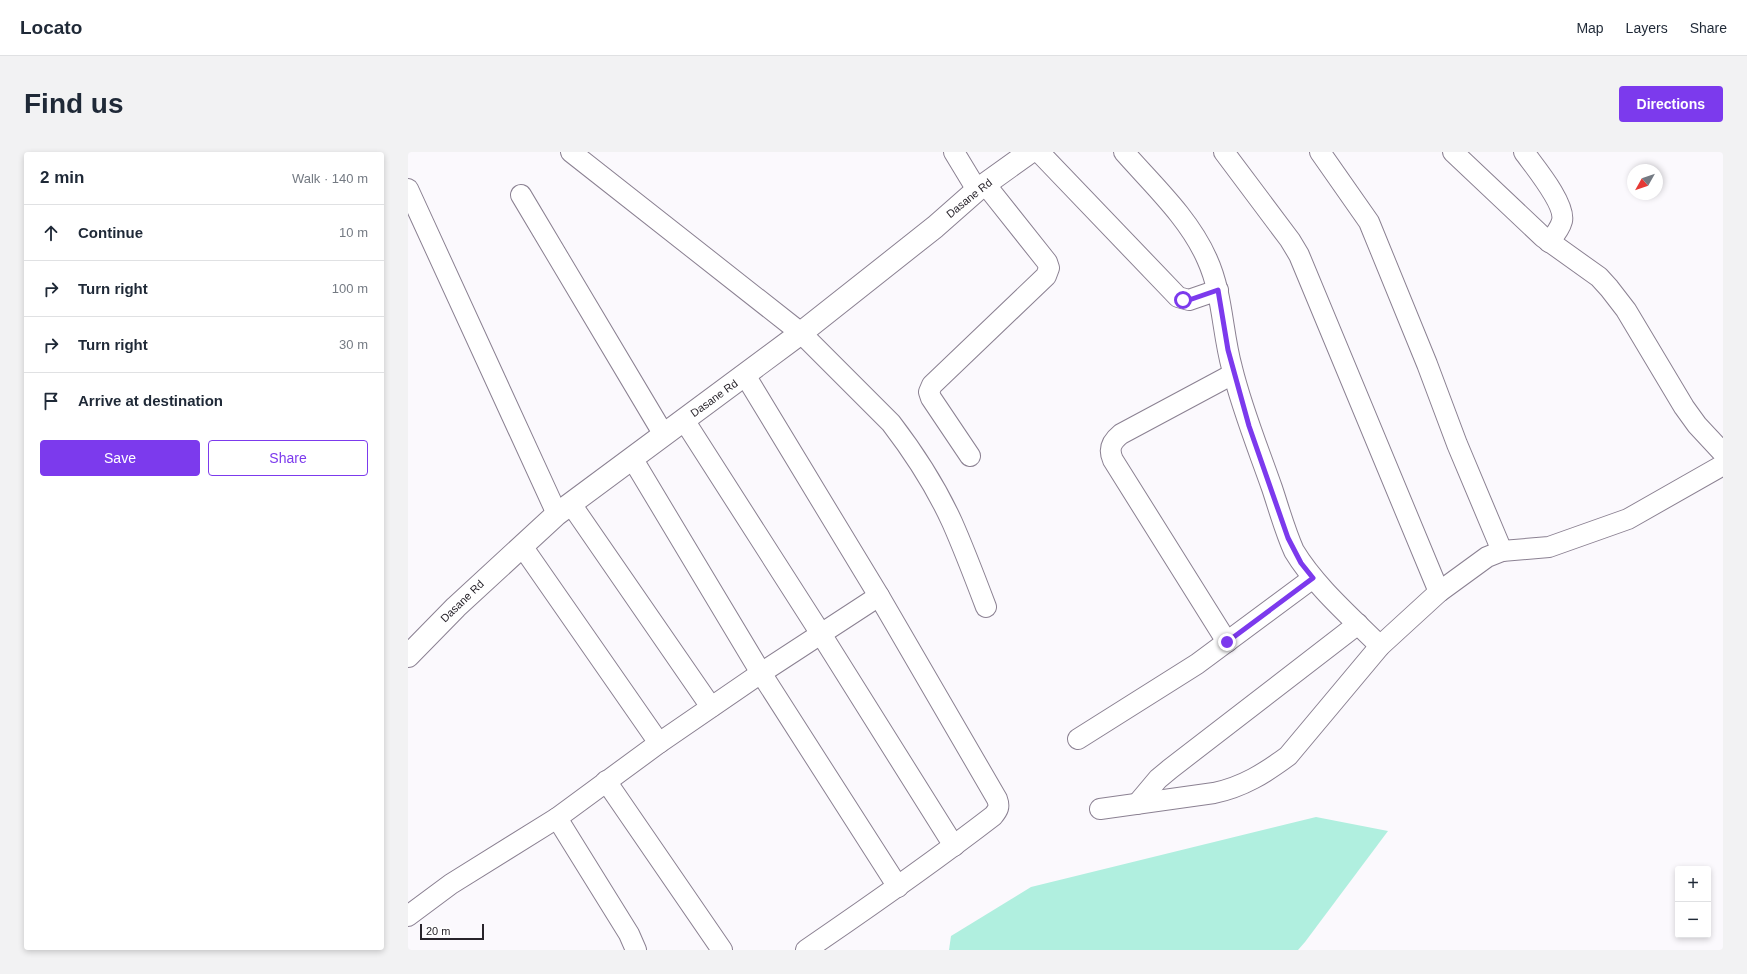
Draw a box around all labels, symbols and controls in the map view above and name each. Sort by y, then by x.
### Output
text: Locato [20,17,82,38]
text: Map [1576,20,1604,36]
text: Layers [1626,20,1668,36]
text: Share [1690,20,1727,36]
button: Directions [1619,86,1723,122]
text: Find us [24,88,124,119]
north arrow [1627,164,1663,200]
text: 2 min [40,168,84,187]
text: Walk · 140 m [292,171,368,186]
street label: Dasane Rd [944,176,994,220]
icon: ahead [40,222,62,244]
text: Continue [78,224,143,241]
text: 10 m [339,225,368,240]
icon: right [40,278,62,300]
text: Turn right [78,280,148,297]
text: 100 m [332,281,368,296]
route start [1174,291,1192,309]
icon: right [40,334,62,356]
text: Turn right [78,336,148,353]
text: 30 m [339,337,368,352]
street label: Dasane Rd [688,377,740,419]
icon: arrive [40,390,62,412]
text: Arrive at destination [78,392,223,409]
button: Save [40,440,200,476]
button: Share [208,440,368,476]
street label: Dasane Rd [438,578,486,624]
route end [1218,633,1236,651]
map controls [1675,866,1711,938]
button: + [1675,866,1711,902]
button: − [1675,902,1711,938]
scale bar [420,922,484,941]
text: 20 m [426,925,450,937]

